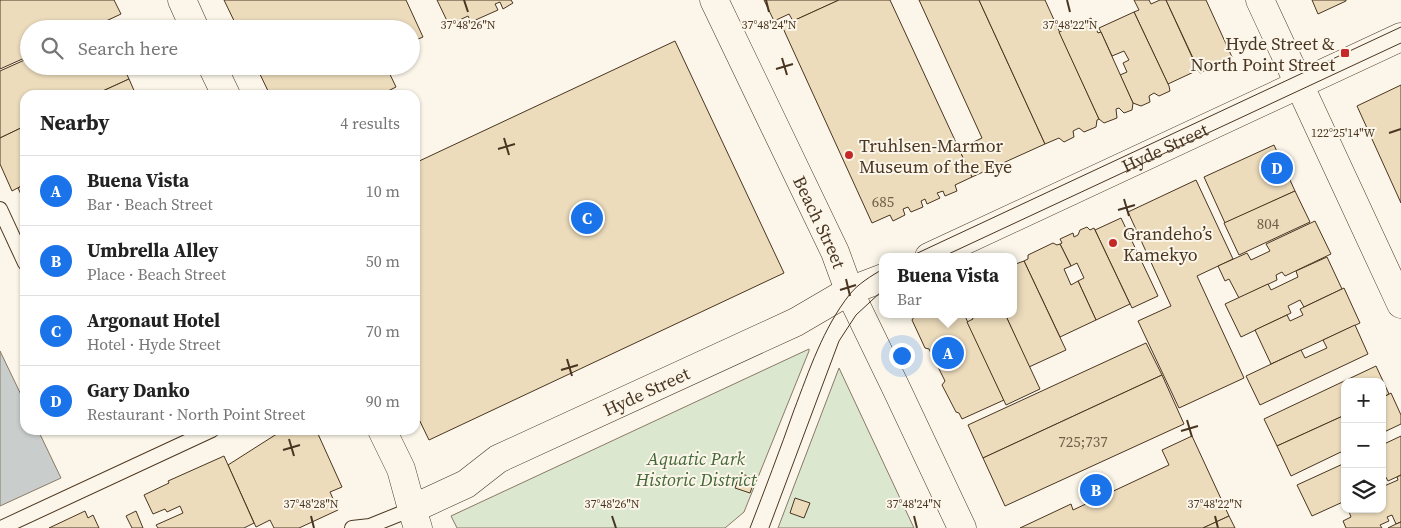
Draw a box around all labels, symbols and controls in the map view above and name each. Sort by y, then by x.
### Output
text: 37°48'26"N [440,17,496,33]
text: 37°48'24"N [741,17,797,33]
text: 37°48'22"N [1042,17,1098,33]
search box [20,20,420,75]
place label: Hyde Street & North Point Street [1190,31,1335,77]
icon: search [38,34,66,62]
text: Search here [78,35,178,61]
marker: Hyde Street & North Point Street [1339,47,1351,59]
text: Nearby [40,108,110,137]
text: 4 results [340,112,400,134]
street label: Hyde Street [1117,116,1212,178]
text: 122°25'14"W [1311,125,1375,141]
place label: Truhlsen-Marmor Museum of the Eye [859,133,1012,179]
marker: Truhlsen-Marmor Museum of the Eye [843,149,855,161]
pin: D [1261,149,1293,187]
text: Buena Vista [87,167,189,193]
street label: Beach Street [788,171,852,272]
text: A [51,180,61,202]
text: 10 m [366,180,400,202]
house number: 685 [872,191,894,212]
text: Bar · Beach Street [87,193,213,215]
pin: C [571,199,603,237]
house number: 804 [1257,213,1280,234]
place label: Grandeho’s Kamekyo [1123,221,1213,267]
text: Umbrella Alley [87,237,219,263]
marker: Grandeho’s Kamekyo [1107,237,1119,249]
text: B [51,250,61,272]
text: 50 m [366,250,400,272]
popup [879,253,1017,318]
text: Buena Vista [897,262,999,288]
text: Place · Beach Street [87,263,226,285]
text: Bar [897,288,922,310]
text: Argonaut Hotel [87,307,220,333]
text: C [51,320,61,342]
text: 70 m [366,320,400,342]
text: Hotel · Hyde Street [87,333,220,355]
pin: A [932,334,964,372]
your location [889,343,915,369]
street label: Hyde Street [599,360,694,422]
text: Gary Danko [87,377,190,403]
map controls [1341,378,1386,513]
button: + [1341,378,1386,423]
text: D [50,390,62,412]
text: 90 m [366,390,400,412]
text: Restaurant · North Point Street [87,403,305,425]
button: − [1341,423,1386,468]
house number: 725;737 [1058,431,1108,452]
park label: Aquatic Park Historic District [634,446,758,492]
button: layers [1341,468,1386,513]
pin: B [1080,471,1112,509]
text: 37°48'28"N [283,496,339,512]
text: 37°48'26"N [584,496,640,512]
text: 37°48'24"N [886,496,942,512]
text: 37°48'22"N [1187,496,1243,512]

